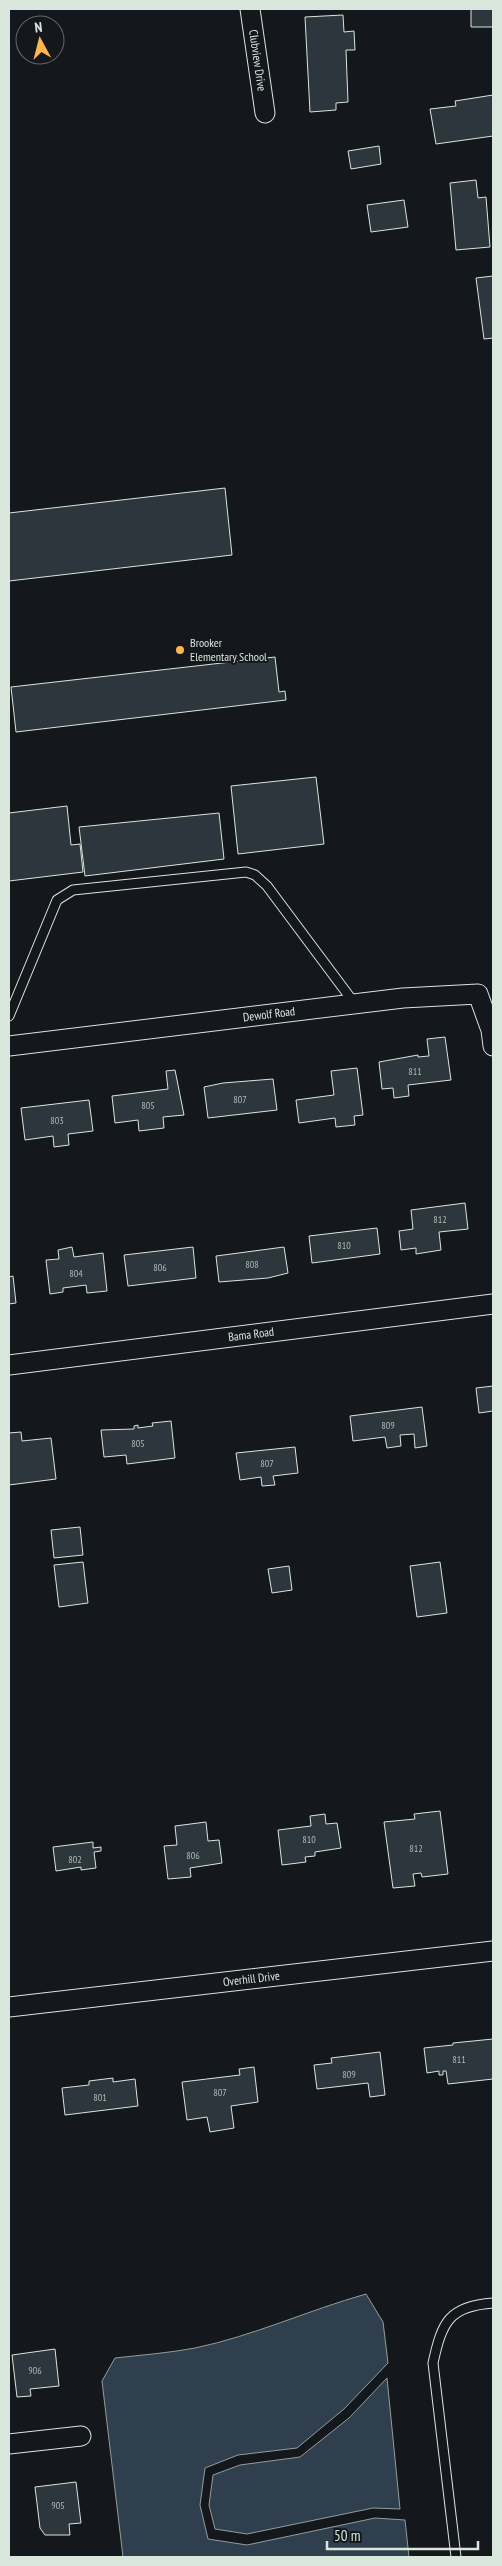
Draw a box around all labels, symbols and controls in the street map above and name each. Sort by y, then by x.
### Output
north arrow [15,15,65,65]
text: N [34,18,43,36]
street label: Clubview Drive [246,29,270,92]
place label: Brooker Elementary School [190,635,267,664]
marker: Brooker Elementary School [174,644,186,656]
street label: Dewolf Road [242,1003,296,1024]
house number: 811 [408,1065,422,1078]
house number: 807 [233,1093,247,1106]
house number: 805 [141,1099,155,1112]
house number: 803 [50,1114,64,1127]
house number: 812 [433,1213,447,1226]
house number: 810 [337,1239,351,1252]
house number: 808 [245,1258,259,1271]
house number: 806 [153,1261,167,1274]
house number: 804 [69,1267,83,1280]
street label: Bama Road [227,1324,275,1344]
house number: 809 [381,1419,395,1432]
house number: 805 [131,1437,145,1450]
house number: 807 [260,1457,274,1470]
house number: 810 [302,1833,316,1846]
house number: 812 [409,1842,423,1855]
house number: 806 [186,1849,200,1862]
house number: 802 [68,1853,82,1866]
street label: Overhill Drive [222,1968,281,1989]
house number: 811 [452,2053,466,2066]
house number: 809 [342,2068,356,2081]
house number: 807 [213,2086,227,2099]
house number: 801 [93,2091,107,2104]
house number: 906 [28,2364,42,2377]
house number: 905 [51,2499,65,2512]
scale bar [327,2518,478,2550]
text: 50 m [334,2526,360,2545]

